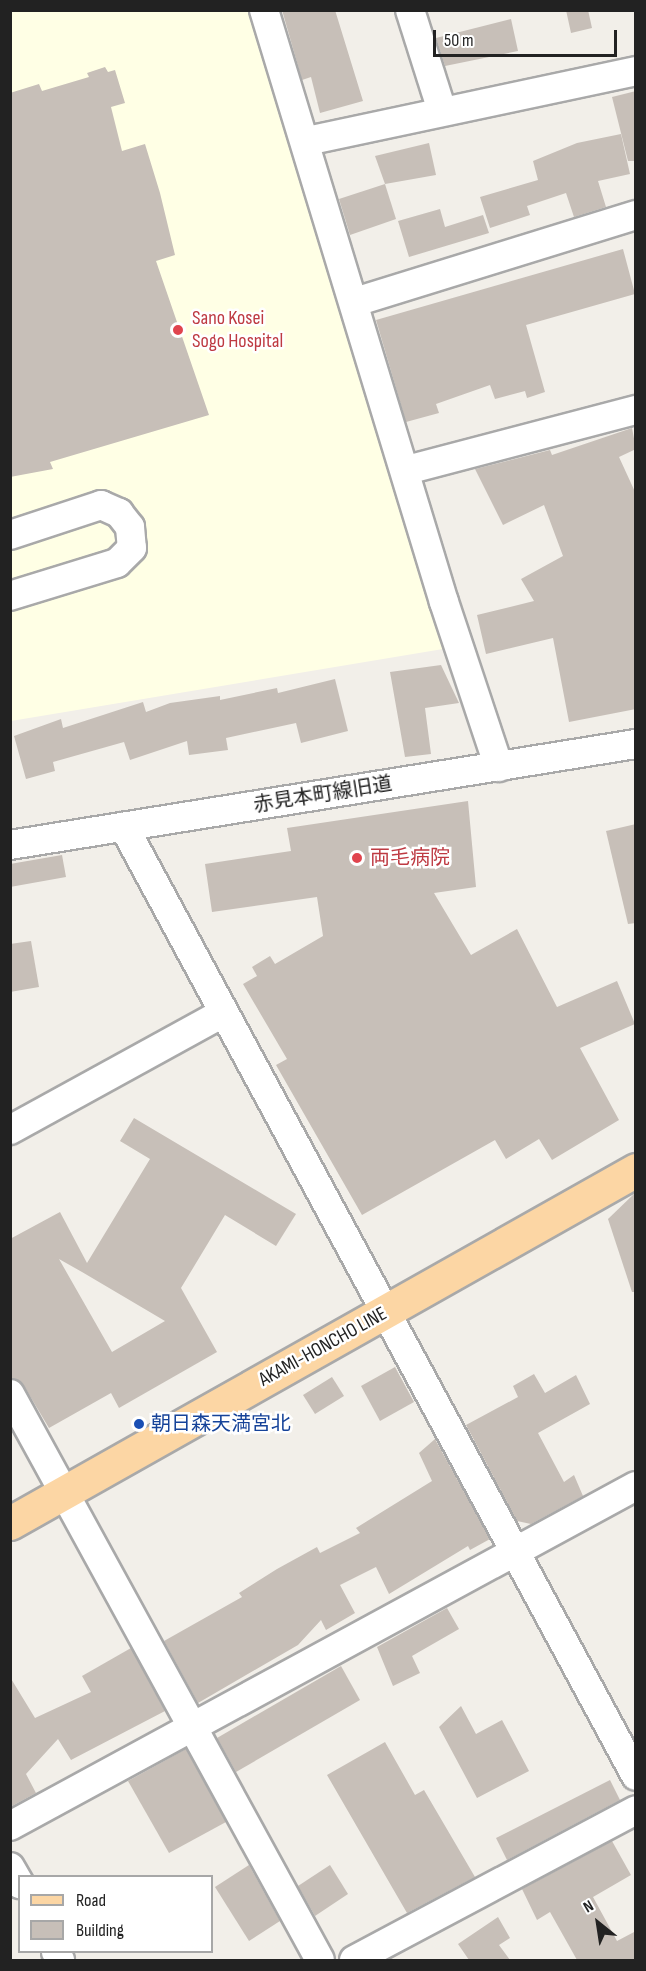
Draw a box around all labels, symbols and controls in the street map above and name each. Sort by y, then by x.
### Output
scale bar [436,18,620,56]
text: 50 m [444,30,474,51]
place label: Sano Kosei Sogo Hospital [192,306,283,353]
marker: Sano Kosei Sogo Hospital [169,321,187,339]
street label: 赤見本町線旧道 [252,772,394,818]
place label: 両毛病院 [370,846,450,870]
marker: 両毛病院 [348,849,366,867]
street label: AKAMI-HONCHO LINE [255,1302,391,1392]
place label: 朝日森天満宮北 [151,1412,291,1436]
marker: 朝日森天満宮北 [132,1417,146,1431]
legend [18,1875,213,1953]
text: Road [76,1890,106,1911]
north arrow [568,1893,628,1953]
text: N [580,1897,597,1917]
text: Building [76,1920,124,1941]

